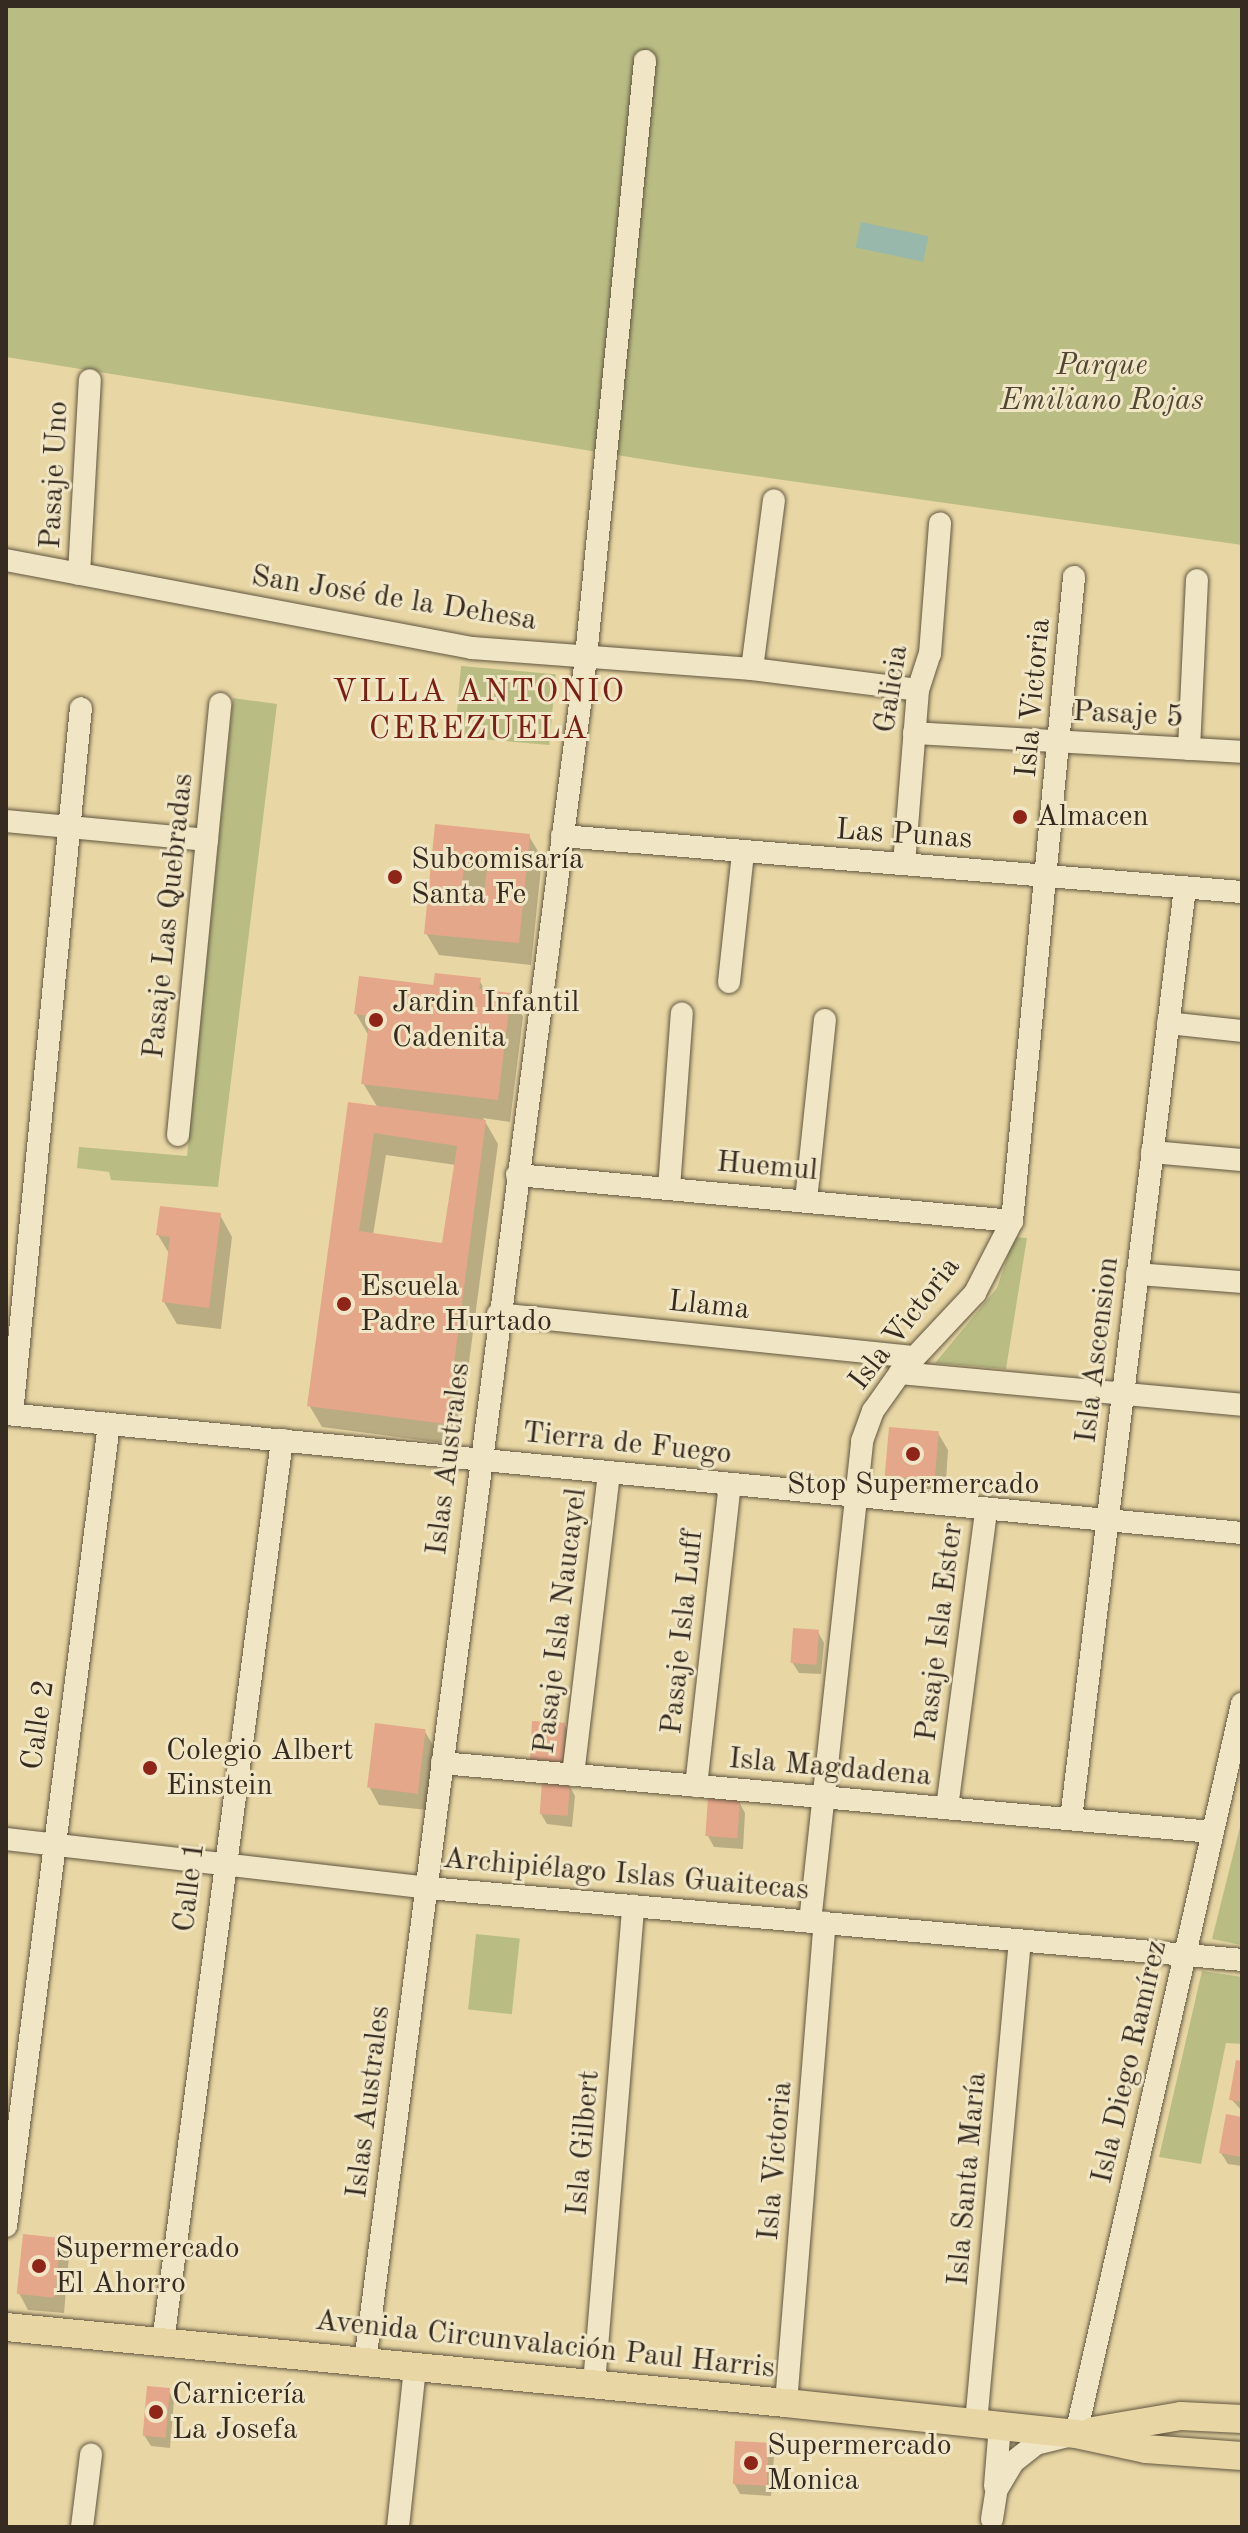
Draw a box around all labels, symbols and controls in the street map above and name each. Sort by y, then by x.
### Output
park label: Parque Emiliano Rojas [1000,348,1204,418]
street label: Pasaje Uno [33,400,77,550]
street label: San José de la Dehesa [249,559,539,639]
street label: Isla Victoria [1009,617,1059,779]
street label: Galicia [867,642,917,736]
district label: VILLA ANTONIO CEREZUELA [332,675,626,750]
street label: Pasaje 5 [1072,694,1184,736]
street label: Pasaje Las Quebradas [136,772,202,1060]
place label: Almacen [1036,799,1149,835]
marker: Almacen [1011,808,1029,826]
street label: Las Punas [835,812,973,858]
place label: Subcomisaría Santa Fe [411,842,584,912]
marker: Subcomisaría Santa Fe [386,868,404,886]
place label: Jardin Infantil Cadenita [392,985,579,1056]
marker: Jardin Infantil Cadenita [367,1011,385,1029]
street label: Huemul [715,1145,819,1189]
street label: Isla Victoria [842,1250,968,1398]
street label: Isla Ascension [1069,1255,1127,1445]
place label: Escuela Padre Hurtado [360,1269,552,1340]
street label: Llama [667,1284,751,1328]
marker: Escuela Padre Hurtado [335,1295,353,1313]
street label: Islas Australes [419,1361,479,1557]
street label: Tierra de Fuego [521,1415,733,1473]
marker: Stop Supermercado [904,1445,922,1463]
place label: Stop Supermercado [787,1467,1039,1503]
street label: Pasaje Isla Naucayel [527,1486,595,1756]
street label: Pasaje Isla Ester [909,1521,971,1743]
street label: Pasaje Isla Luff [654,1528,712,1736]
street label: Calle 2 [15,1678,63,1772]
place label: Colegio Albert Einstein [166,1733,353,1804]
street label: Isla Magdadena [727,1741,933,1795]
marker: Colegio Albert Einstein [141,1759,159,1777]
street label: Calle 1 [167,1840,213,1934]
street label: Archipiélago Islas Guaitecas [441,1841,811,1909]
street label: Isla Diego Ramírez [1085,1937,1175,2187]
street label: Islas Australes [339,2004,399,2200]
street label: Isla Gilbert [560,2069,608,2217]
street label: Isla Santa María [941,2070,995,2288]
street label: Isla Victoria [751,2080,801,2242]
place label: Supermercado El Ahorro [55,2231,240,2302]
marker: Supermercado El Ahorro [30,2257,48,2275]
street label: Avenida Circunvalación Paul Harris [313,2303,777,2387]
place label: Carnicería La Josefa [172,2377,306,2448]
marker: Carnicería La Josefa [147,2403,165,2421]
place label: Supermercado Monica [767,2428,952,2498]
marker: Supermercado Monica [742,2454,760,2472]

